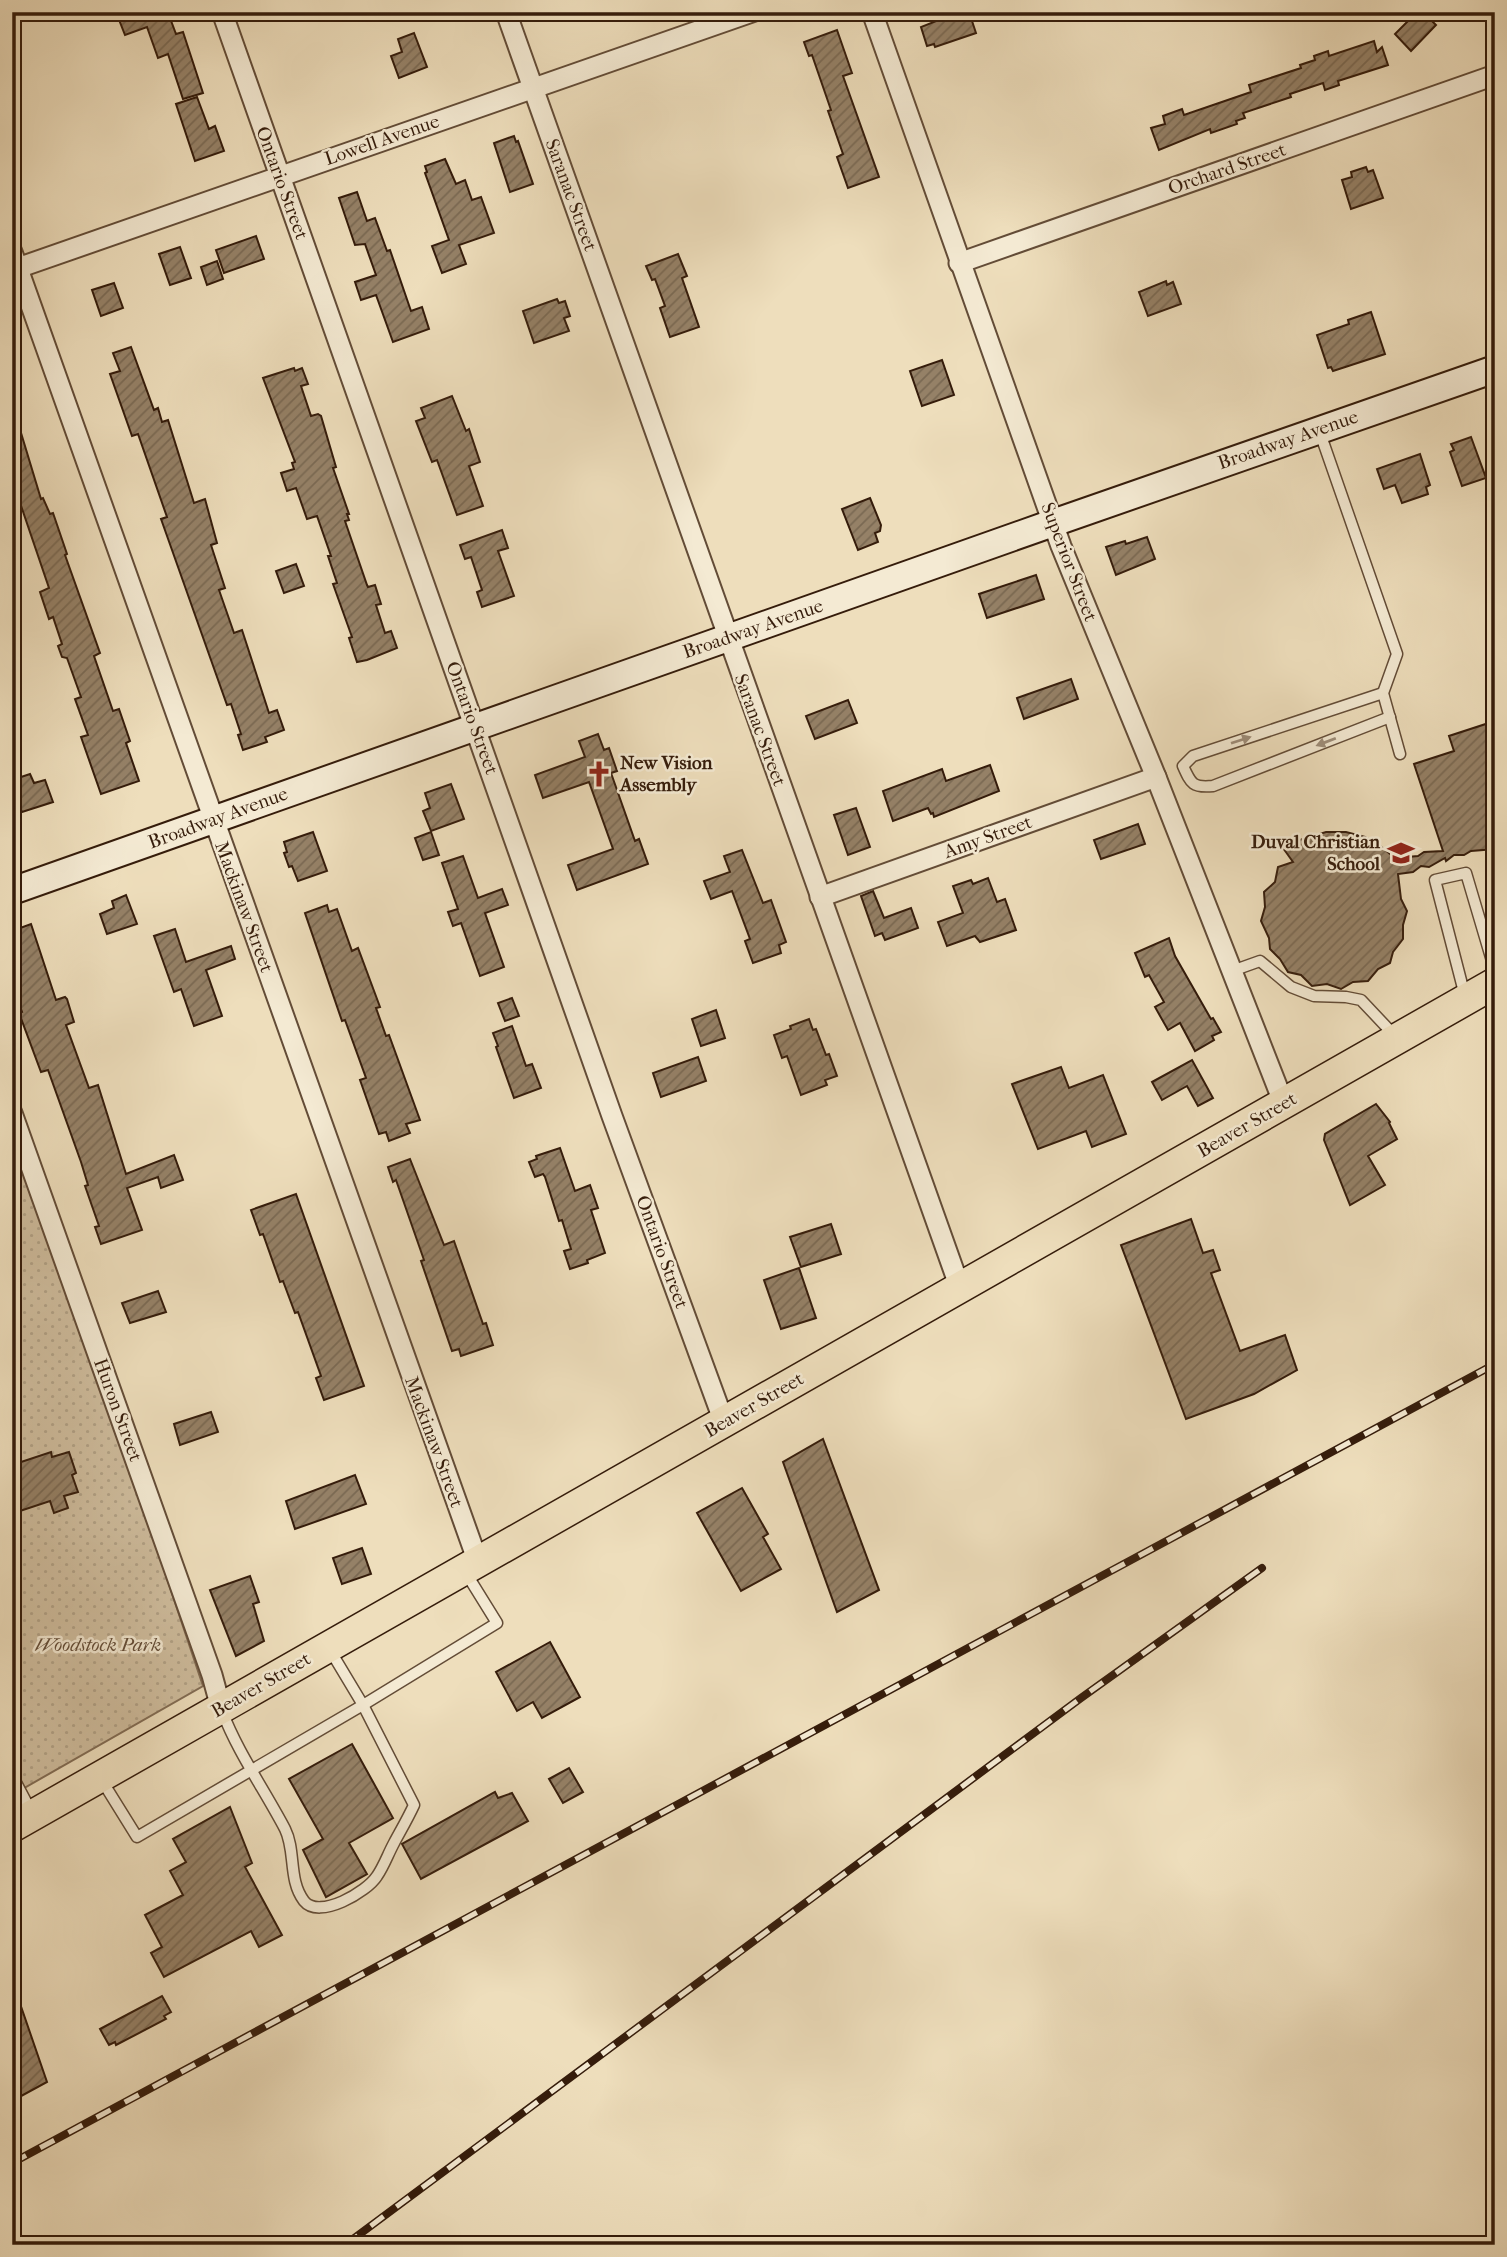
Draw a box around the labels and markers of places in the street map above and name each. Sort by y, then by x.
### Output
place label: New Vision Assembly [619,752,713,796]
church icon: New Vision Assembly [584,759,614,789]
place label: Duval Christian School [1251,831,1381,875]
school or university icon: Duval Christian School [1386,838,1416,868]

